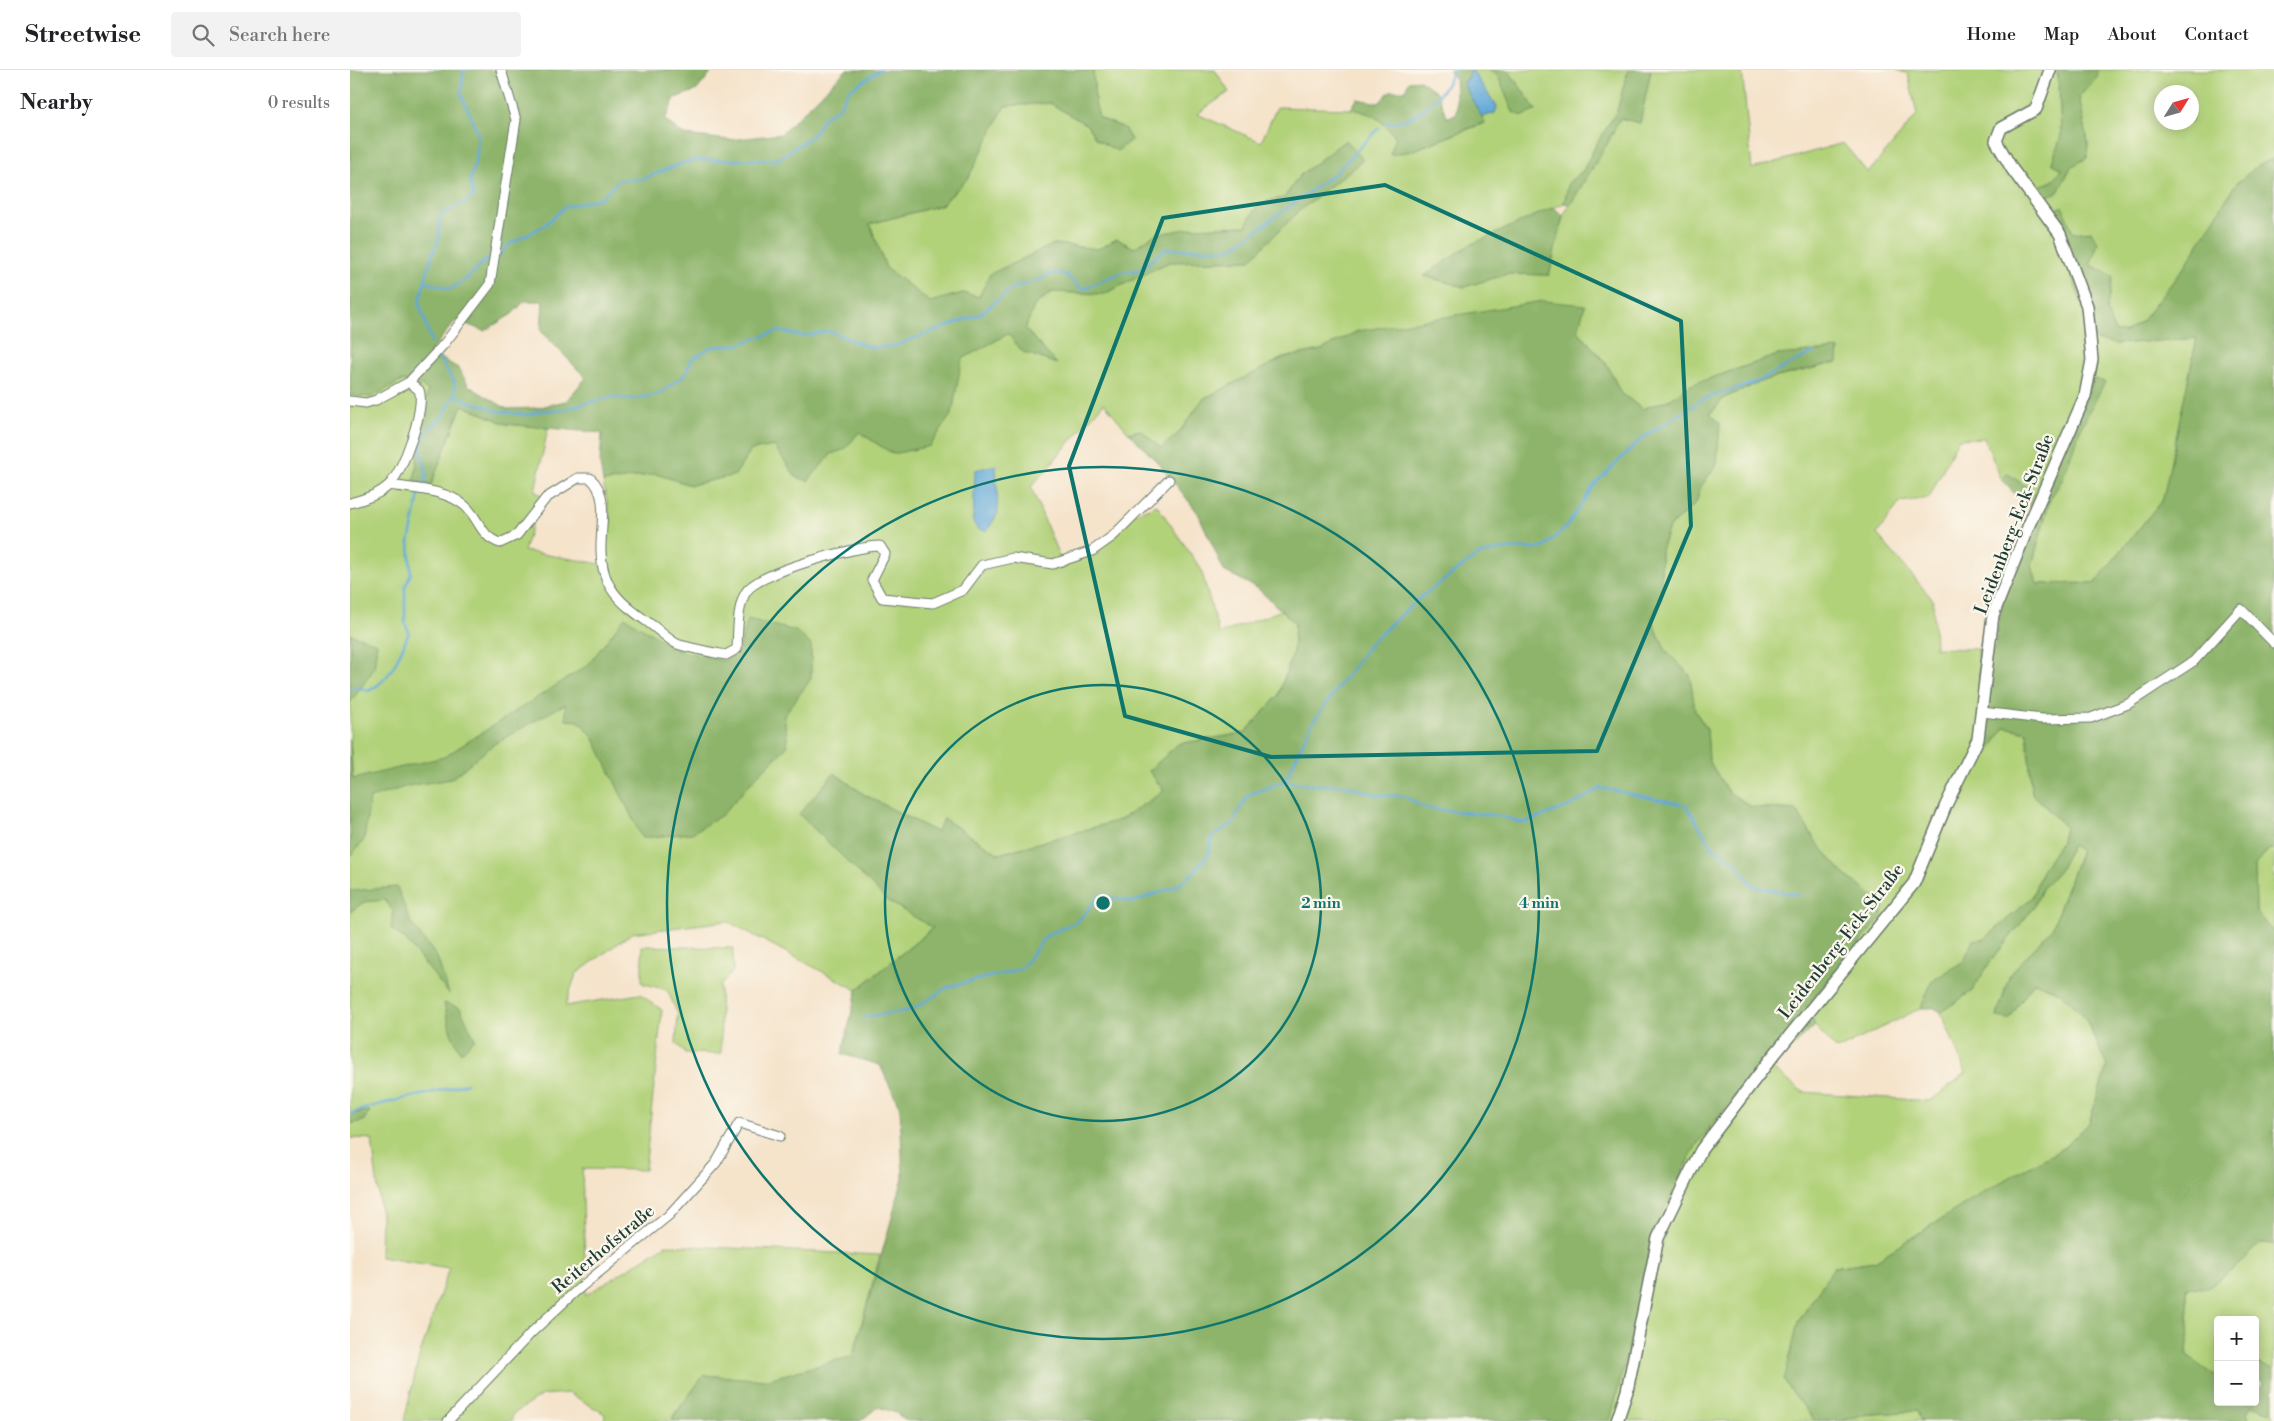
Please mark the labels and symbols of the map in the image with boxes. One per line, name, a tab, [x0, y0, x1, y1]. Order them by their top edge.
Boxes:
north arrow	[2154, 85, 2199, 130]
street label: Leidenberg-Eck-Straße	[1969, 431, 2059, 618]
street label: Leidenberg-Eck-Straße	[1773, 859, 1909, 1024]
centre of rings	[1094, 894, 1112, 912]
text: 2 min	[1301, 894, 1341, 913]
text: 4 min	[1519, 894, 1560, 913]
street label: Reiterhofstraße	[547, 1200, 660, 1299]

